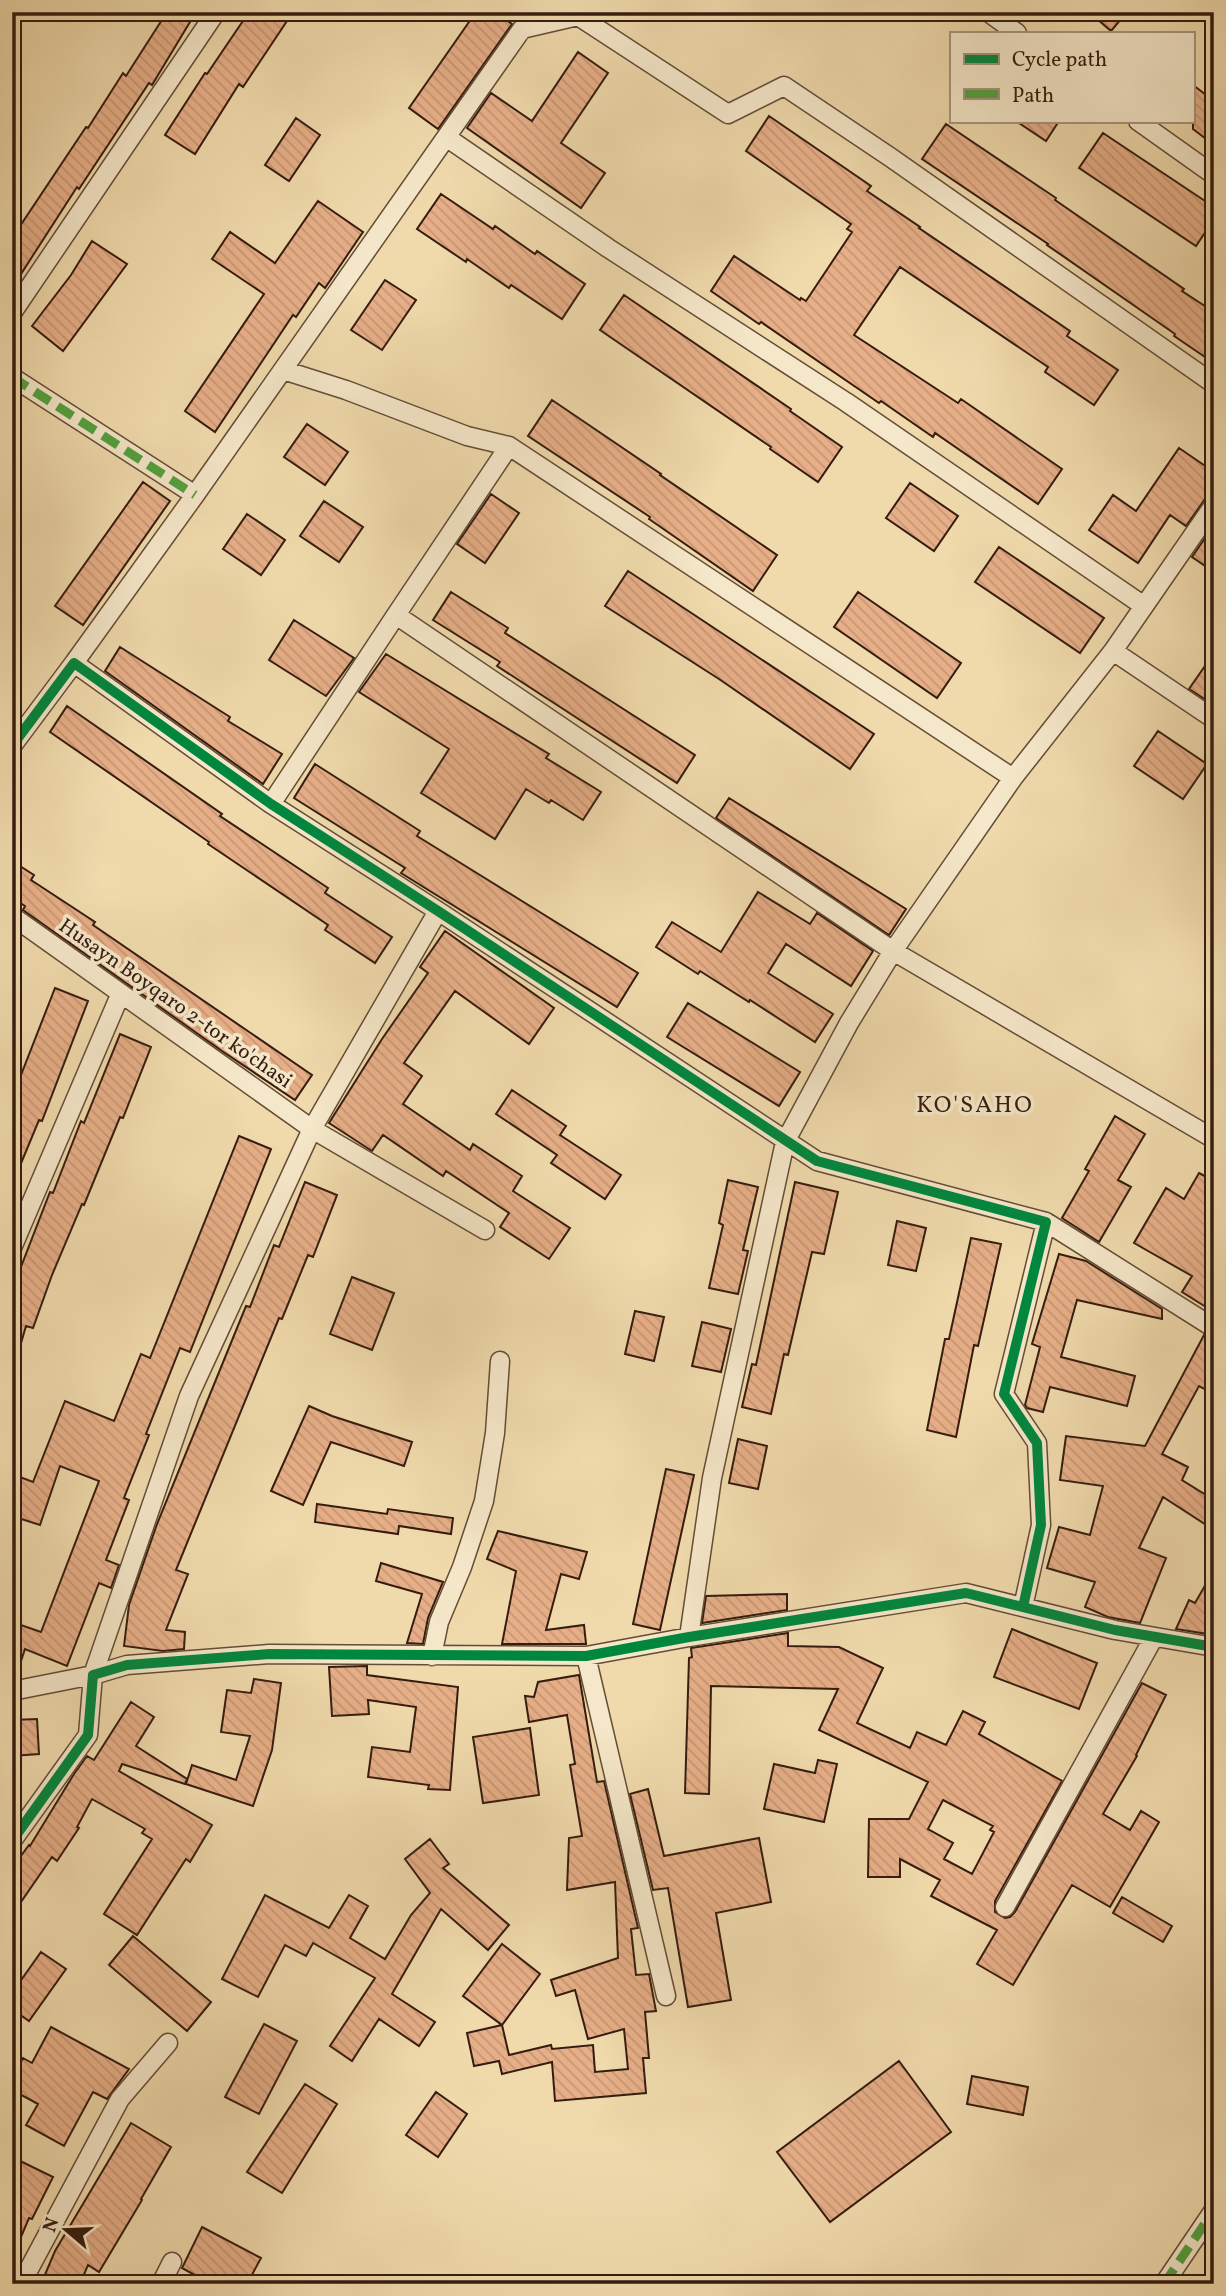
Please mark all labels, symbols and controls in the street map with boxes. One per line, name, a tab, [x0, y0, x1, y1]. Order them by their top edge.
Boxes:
legend	[950, 32, 1194, 122]
text: Cycle path	[1012, 46, 1107, 75]
text: Path	[1012, 82, 1054, 111]
street label: Husayn Boyqaro 2-tor ko'chasi	[52, 912, 298, 1096]
district label: KO'SAHO	[916, 1089, 1034, 1123]
north arrow	[32, 2194, 102, 2264]
text: N	[37, 2214, 66, 2236]

